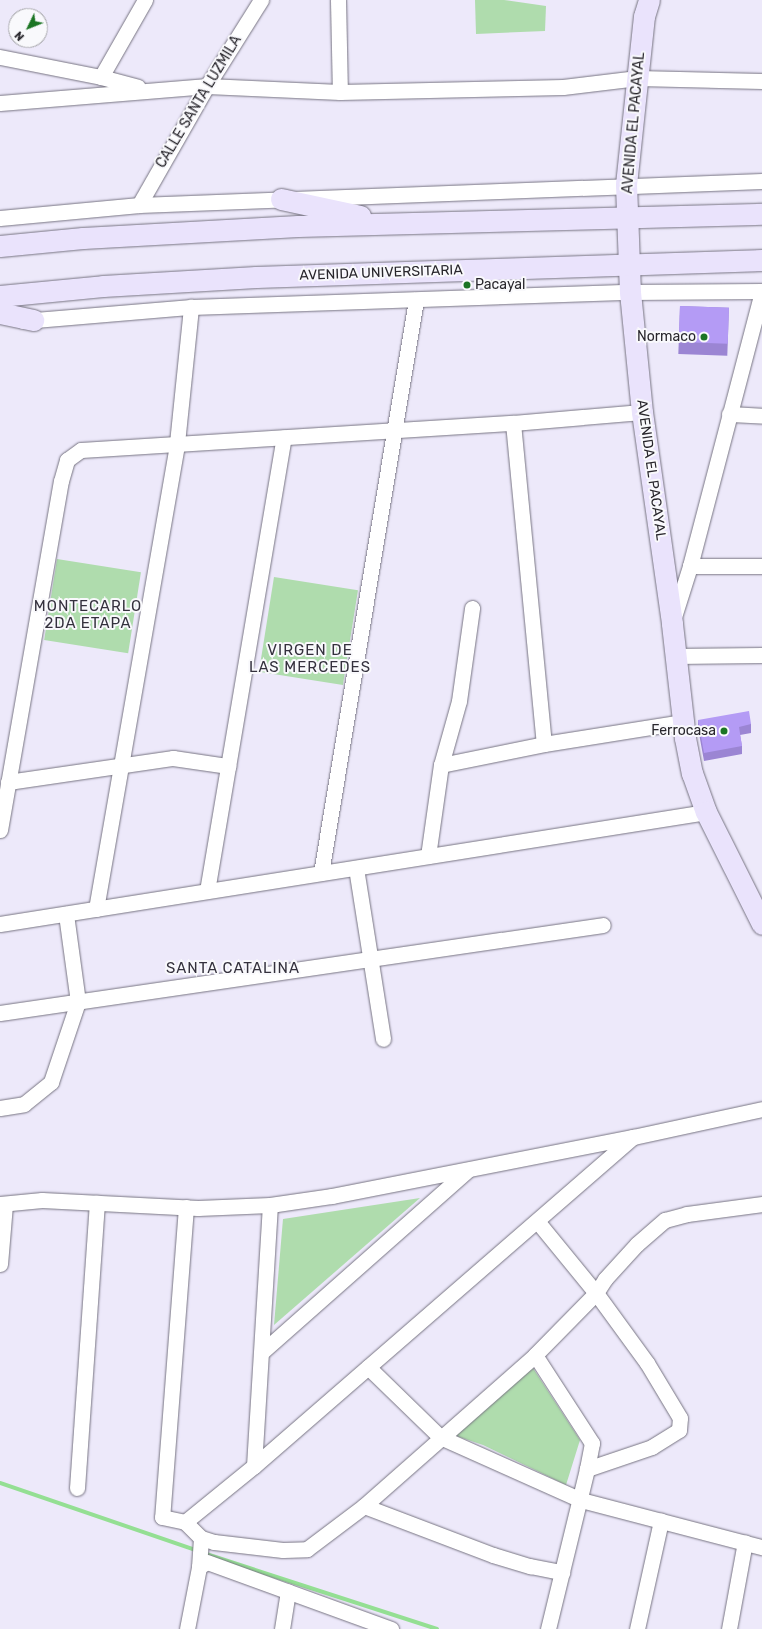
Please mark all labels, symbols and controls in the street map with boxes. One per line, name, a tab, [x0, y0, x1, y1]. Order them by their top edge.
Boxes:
north arrow	[8, 8, 48, 48]
text: N	[12, 29, 27, 43]
street label: CALLE SANTA LUZMILA	[153, 33, 245, 171]
street label: AVENIDA EL PACAYAL	[619, 51, 649, 195]
street label: AVENIDA UNIVERSITARIA	[299, 262, 463, 284]
place label: Pacayal	[475, 277, 525, 293]
marker: Pacayal	[462, 280, 472, 290]
place label: Normaco	[637, 329, 696, 345]
marker: Normaco	[699, 332, 709, 342]
street label: AVENIDA EL PACAYAL	[633, 398, 669, 542]
district label: MONTECARLO 2DA ETAPA	[34, 597, 142, 632]
district label: VIRGEN DE LAS MERCEDES	[249, 641, 371, 676]
place label: Ferrocasa	[651, 723, 716, 739]
marker: Ferrocasa	[719, 726, 729, 736]
district label: SANTA CATALINA	[166, 960, 300, 978]

